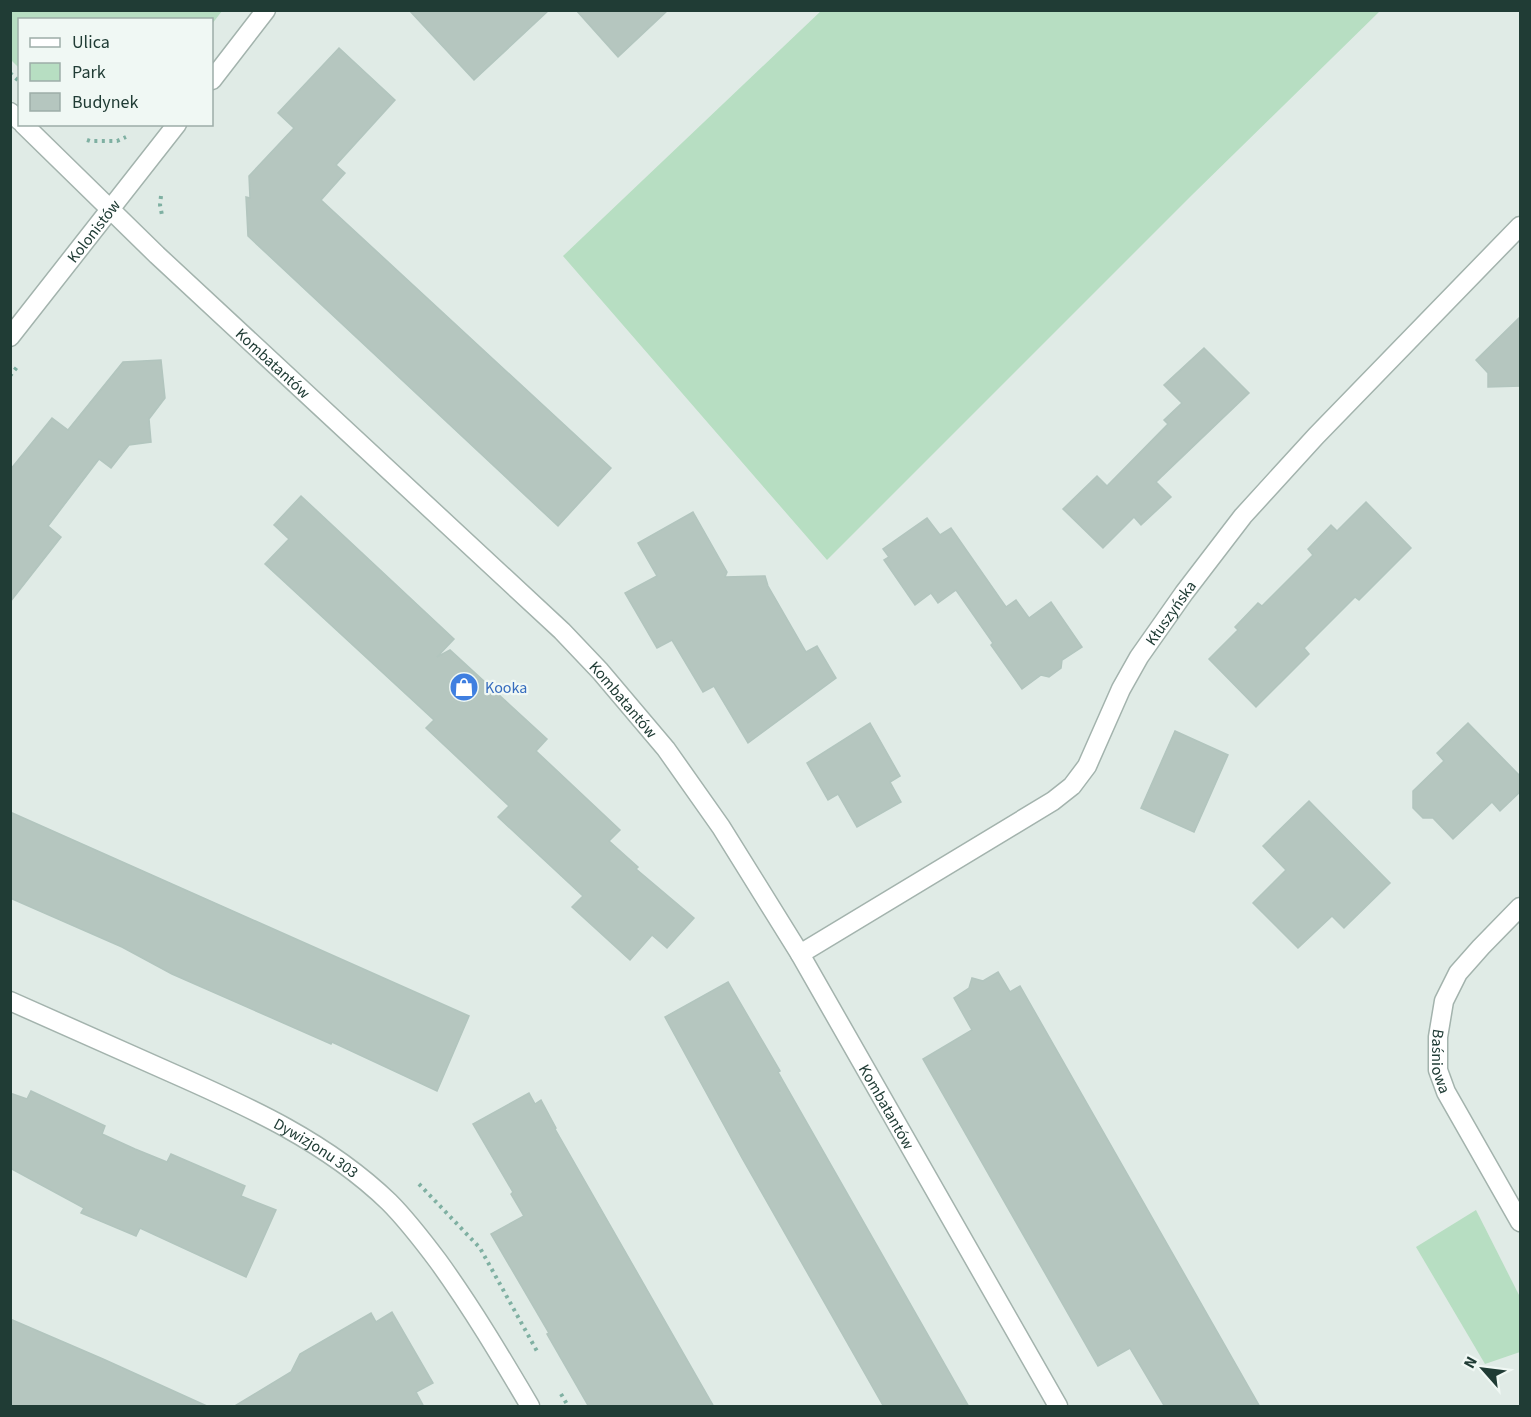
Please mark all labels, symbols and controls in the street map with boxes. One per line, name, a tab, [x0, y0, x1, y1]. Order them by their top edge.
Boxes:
legend	[18, 18, 213, 126]
text: Ulica	[72, 30, 110, 55]
text: Park	[72, 60, 106, 85]
text: Budynek	[72, 90, 139, 115]
street label: Kolonistów	[62, 195, 126, 268]
street label: Kombatantów	[230, 323, 315, 404]
street label: Kłuszyńska	[1140, 576, 1202, 650]
street label: Kombatantów	[584, 656, 662, 743]
shop icon: Kooka	[448, 671, 480, 703]
place label: Kooka	[485, 677, 527, 699]
street label: Baśniowa	[1425, 1027, 1456, 1097]
street label: Kombatantów	[853, 1060, 919, 1154]
street label: Dywizjonu 303	[270, 1113, 363, 1183]
north arrow	[1453, 1339, 1513, 1399]
text: N	[1458, 1353, 1483, 1372]

